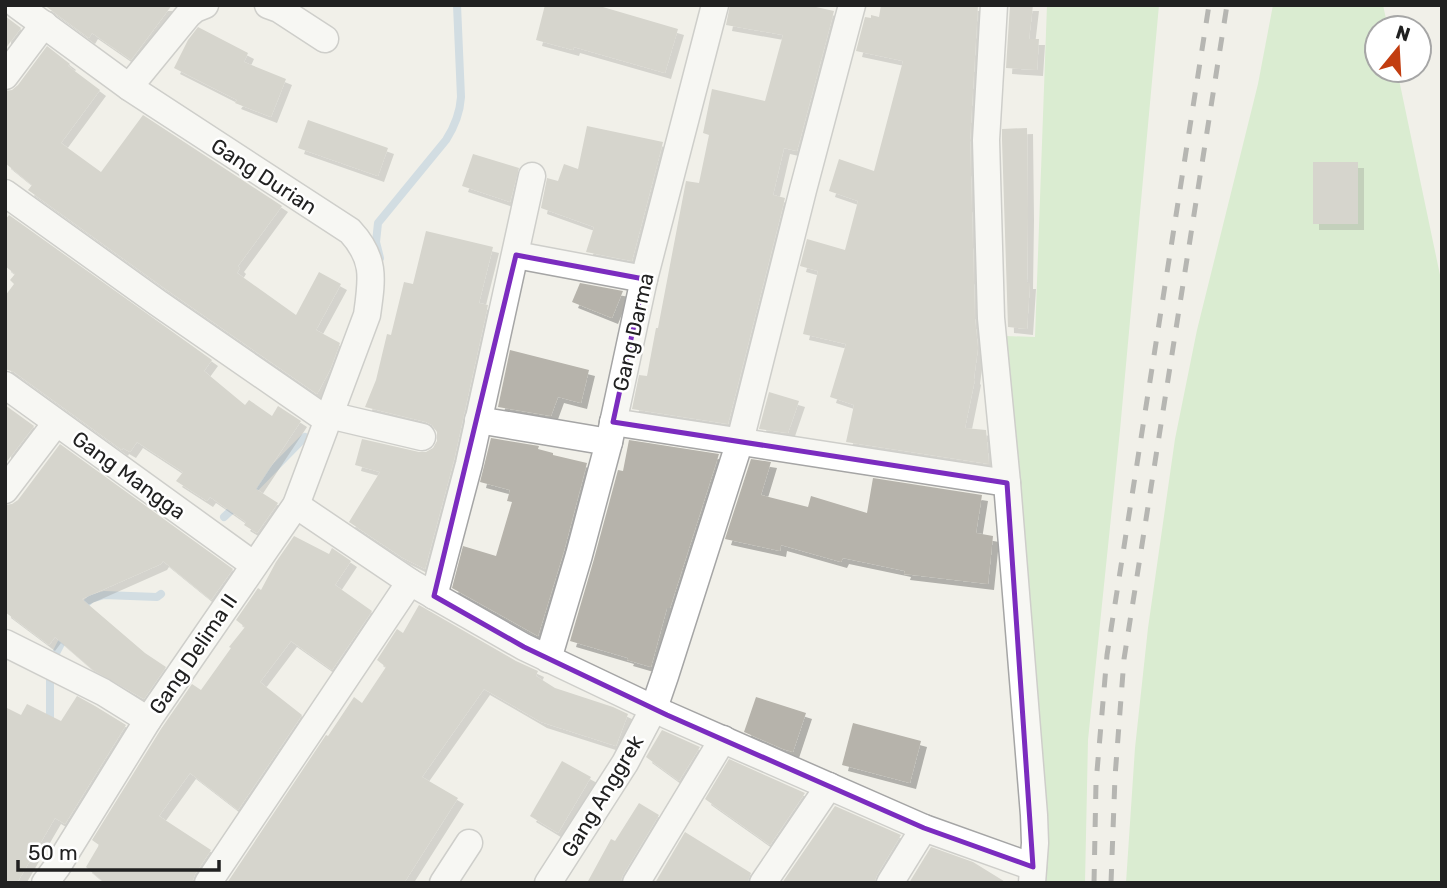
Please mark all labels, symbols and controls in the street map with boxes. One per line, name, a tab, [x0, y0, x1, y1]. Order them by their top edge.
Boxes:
north arrow	[1363, 14, 1433, 84]
text: N	[1393, 20, 1413, 46]
street label: Gang Durian	[207, 133, 321, 219]
street label: Gang Darma	[607, 270, 659, 394]
street label: Gang Mangga	[67, 426, 191, 524]
street label: Gang Delima II	[144, 589, 242, 719]
street label: Gang Anggrek	[556, 730, 648, 862]
scale bar	[18, 828, 219, 872]
text: 50 m	[28, 840, 78, 865]

